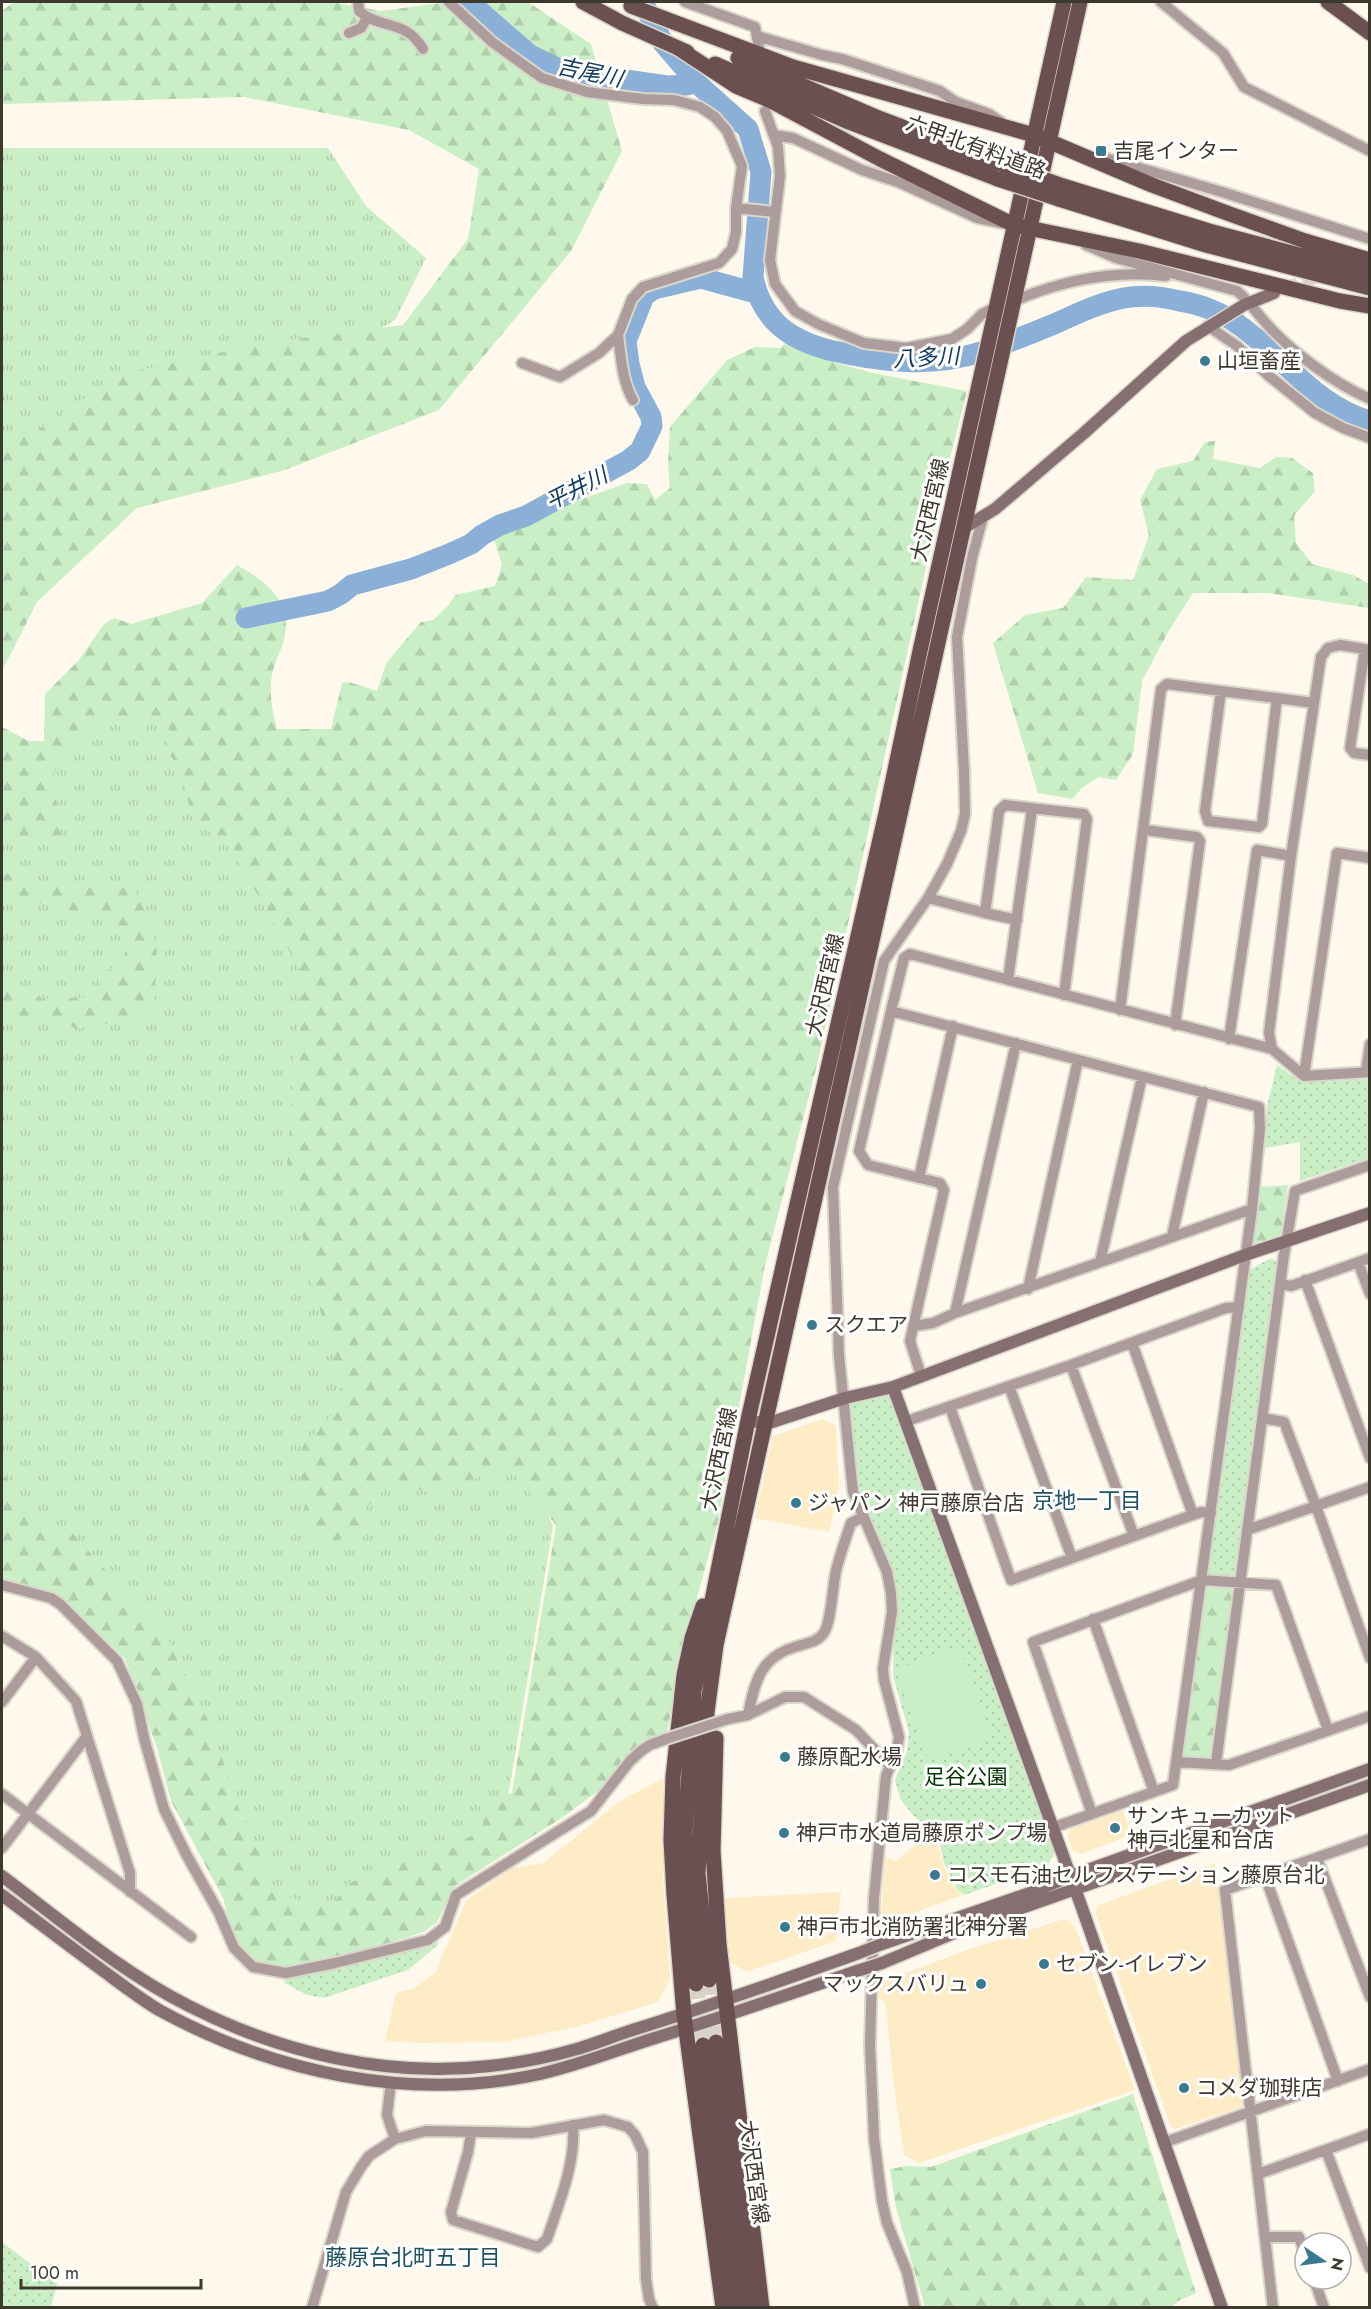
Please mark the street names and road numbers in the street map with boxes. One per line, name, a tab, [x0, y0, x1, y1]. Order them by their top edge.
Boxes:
street label: 六甲北有料道路	[902, 108, 1050, 186]
street label: 大沢西宮線	[904, 455, 956, 565]
street label: 大沢西宮線	[799, 930, 851, 1040]
street label: 大沢西宮線	[693, 1405, 745, 1513]
street label: 大沢西宮線	[732, 2118, 776, 2226]

